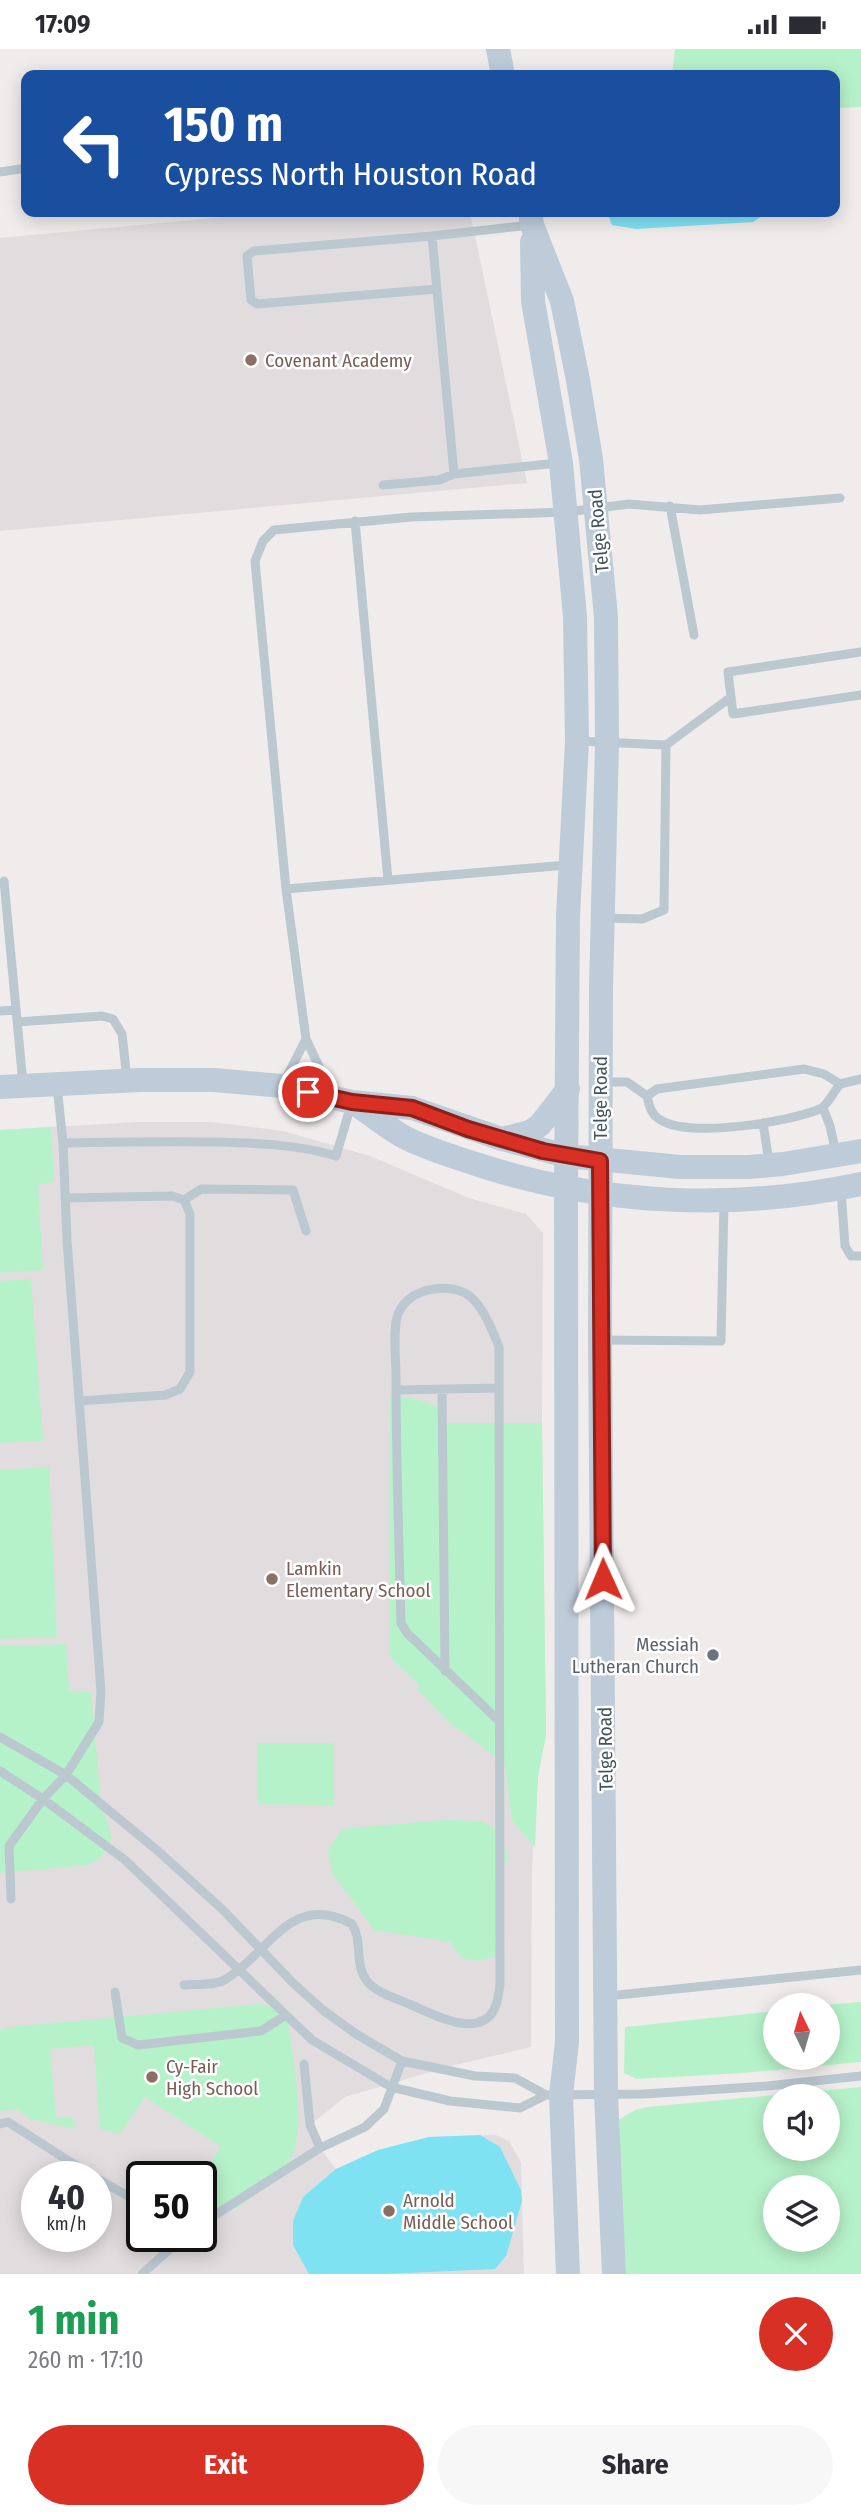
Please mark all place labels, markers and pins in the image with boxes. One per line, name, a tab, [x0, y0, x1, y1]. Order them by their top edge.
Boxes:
place label: Covenant Academy	[265, 349, 412, 372]
marker: Covenant Academy	[243, 352, 259, 368]
pin	[278, 1062, 338, 1122]
place label: Lamkin Elementary School	[286, 1557, 431, 1602]
marker: Lamkin Elementary School	[264, 1571, 280, 1587]
place label: Messiah Lutheran Church	[572, 1633, 699, 1678]
marker: Messiah Lutheran Church	[705, 1647, 721, 1663]
place label: Cy-Fair High School	[166, 2055, 258, 2100]
marker: Cy-Fair High School	[144, 2069, 160, 2085]
place label: Arnold Middle School	[403, 2189, 513, 2234]
marker: Arnold Middle School	[381, 2203, 397, 2219]

